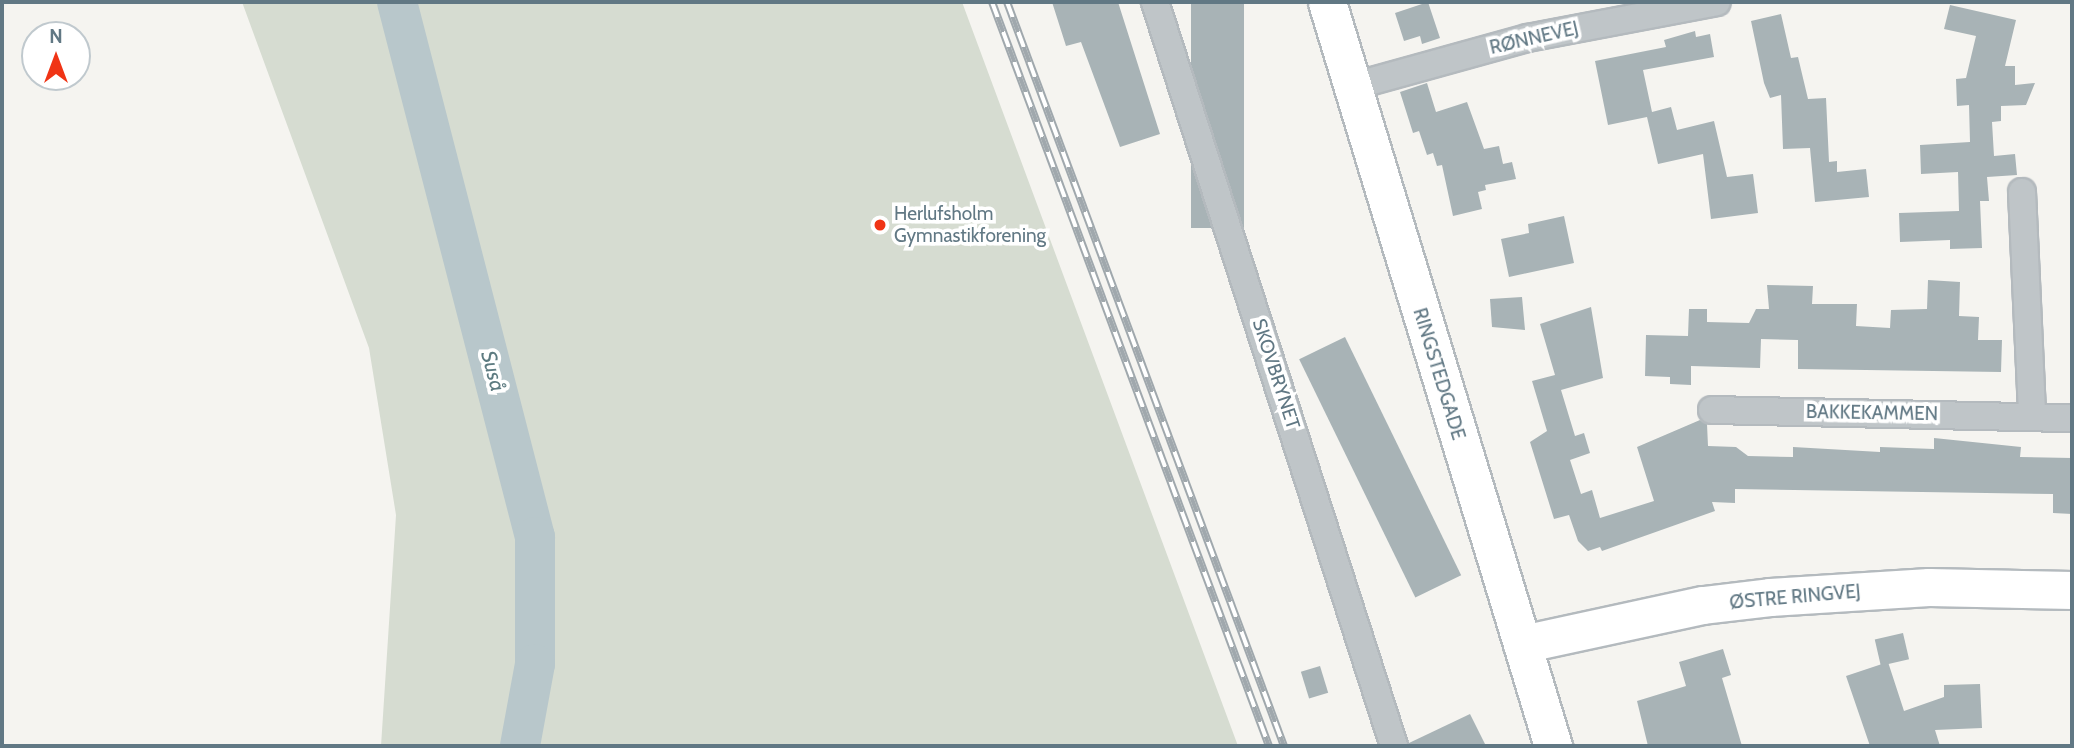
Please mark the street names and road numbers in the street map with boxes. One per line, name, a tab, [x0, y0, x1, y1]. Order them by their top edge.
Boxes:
street label: RØNNEVEJ	[1487, 17, 1581, 59]
street label: RINGSTEDGADE	[1408, 305, 1470, 443]
street label: SKOVBRYNET	[1247, 316, 1305, 432]
street label: BAKKEKAMMEN	[1806, 400, 1938, 426]
street label: ØSTRE RINGVEJ	[1728, 580, 1862, 614]

